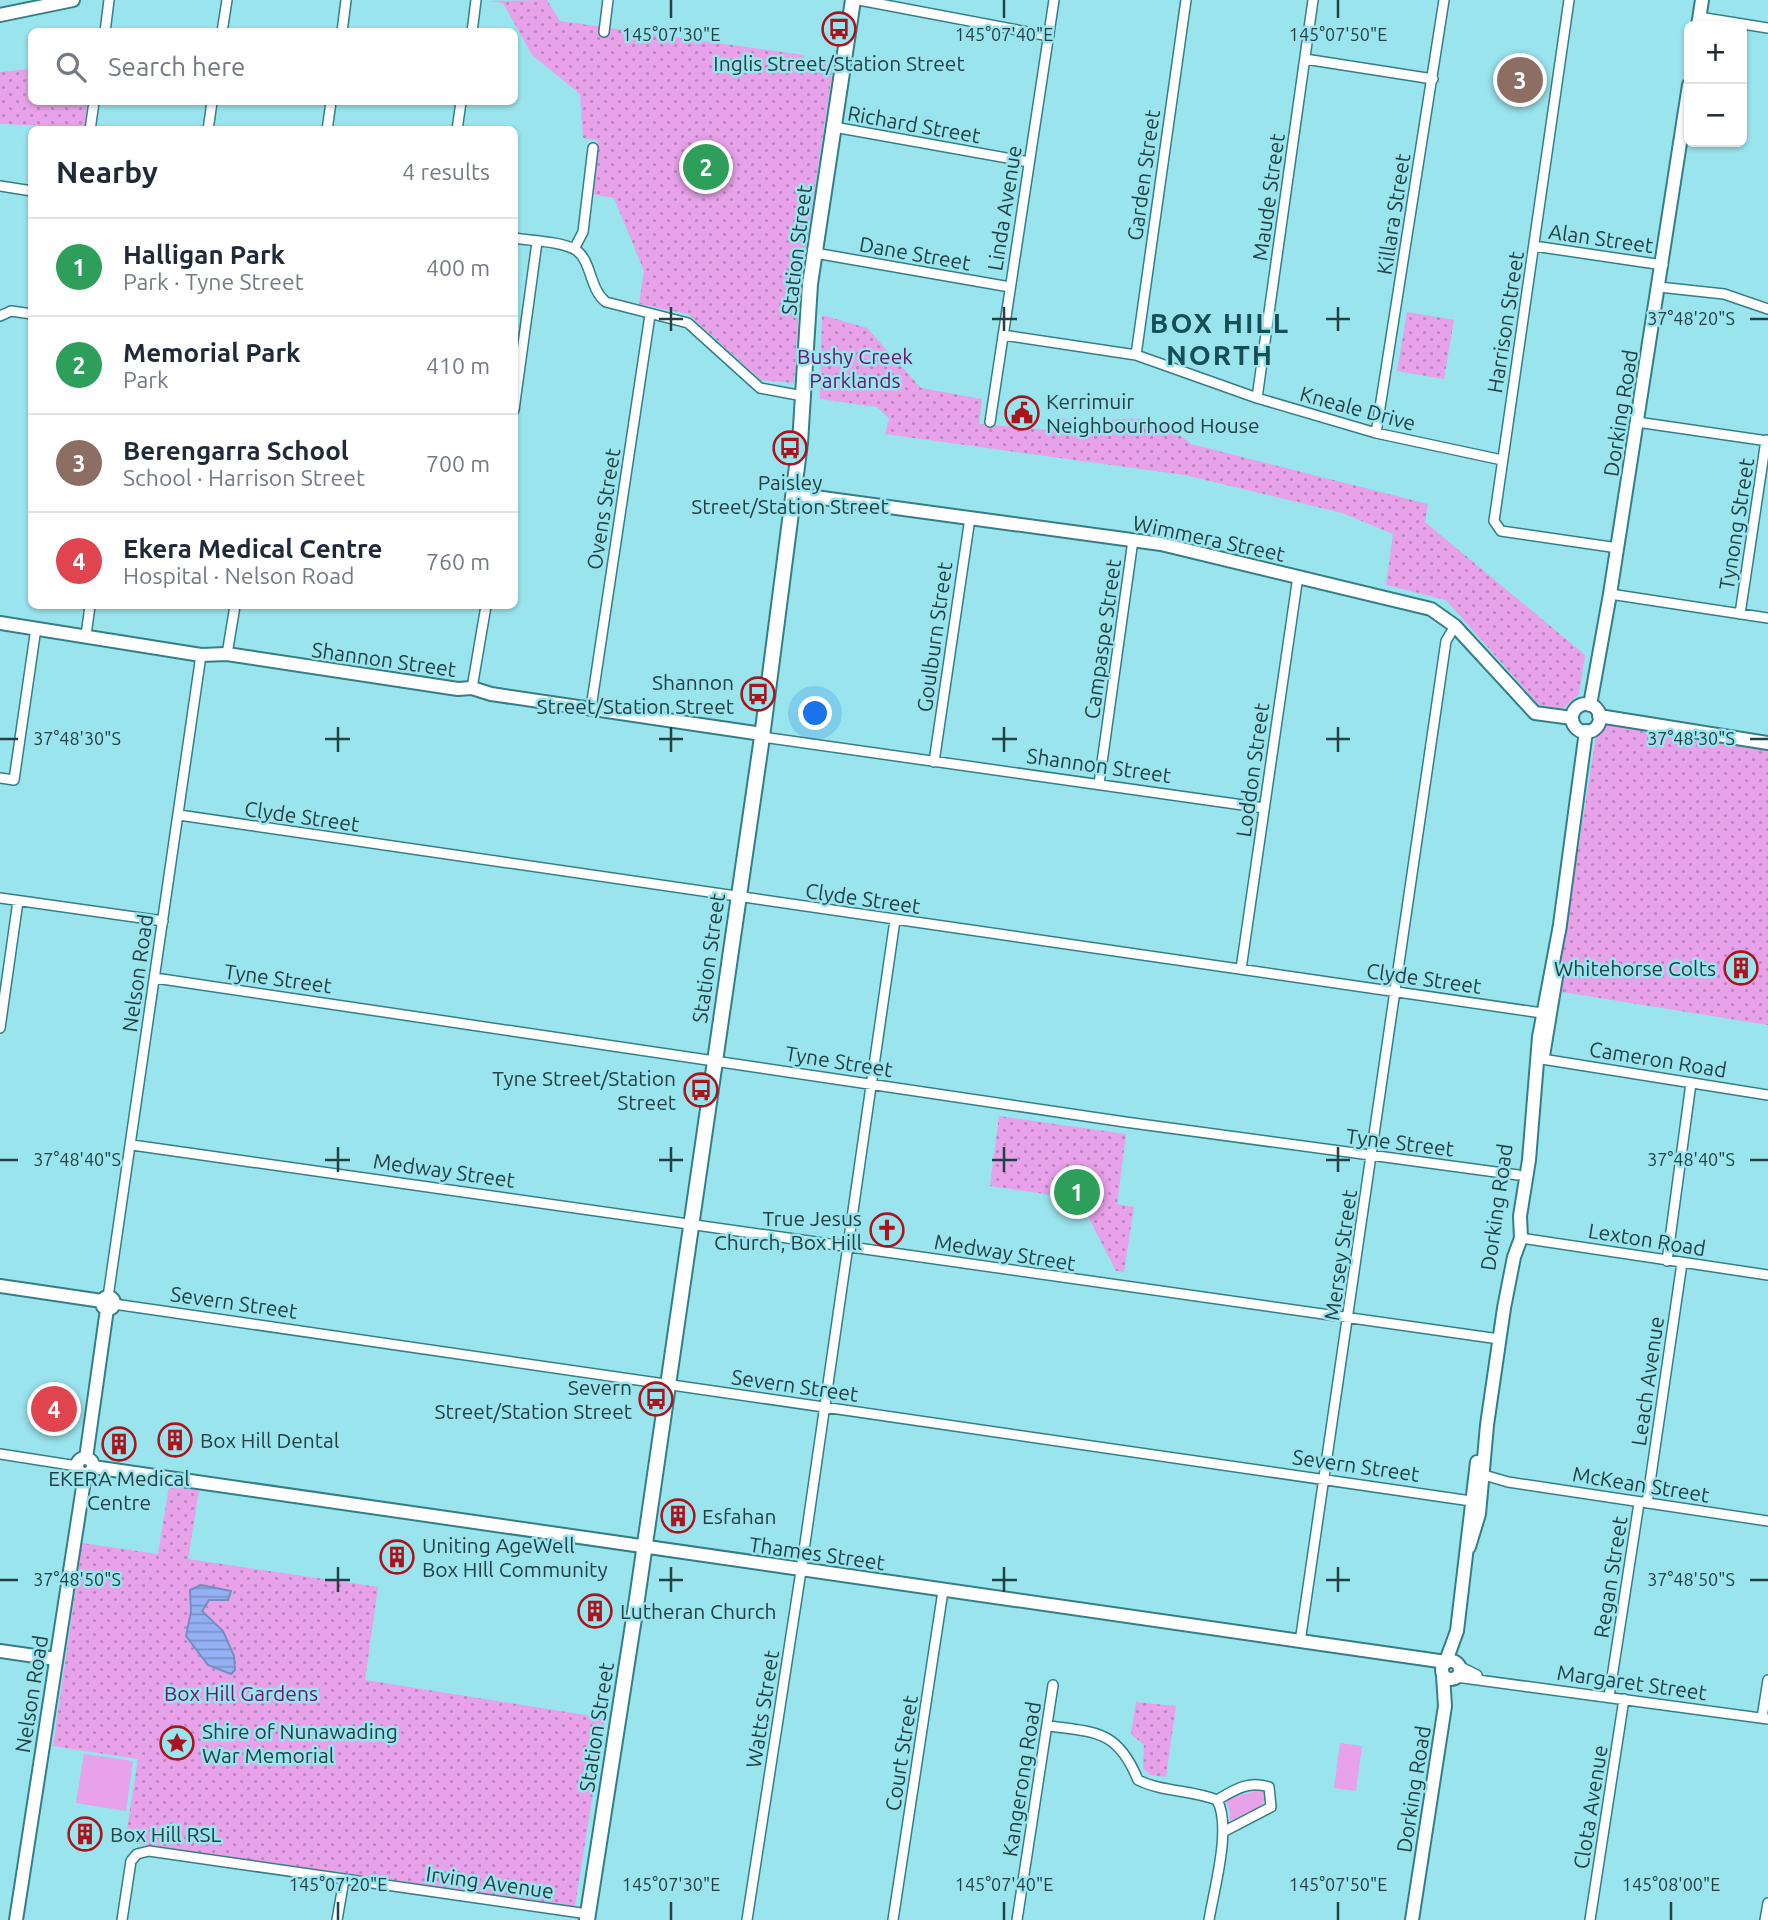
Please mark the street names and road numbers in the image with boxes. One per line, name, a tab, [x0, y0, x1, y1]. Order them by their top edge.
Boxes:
street label: Richard Street	[846, 101, 982, 147]
street label: Garden Street	[1122, 108, 1164, 242]
street label: Maude Street	[1247, 132, 1289, 262]
street label: Linda Avenue	[982, 144, 1026, 272]
street label: Killara Street	[1372, 152, 1414, 276]
street label: Station Street	[776, 183, 816, 317]
street label: Alan Street	[1547, 219, 1655, 257]
street label: Dane Street	[857, 231, 973, 275]
street label: Harrison Street	[1482, 249, 1528, 395]
street label: Dorking Road	[1598, 348, 1642, 478]
street label: Kneale Drive	[1298, 381, 1418, 435]
street label: Ovens Street	[582, 447, 624, 571]
street label: Tynong Street	[1714, 456, 1758, 592]
street label: Wimmera Street	[1131, 510, 1287, 566]
street label: Campaspe Street	[1079, 557, 1125, 721]
street label: Goulburn Street	[912, 560, 956, 714]
street label: Shannon Street	[310, 637, 458, 681]
street label: Loddon Street	[1231, 701, 1273, 839]
street label: Shannon Street	[1025, 743, 1173, 787]
street label: Clyde Street	[243, 796, 361, 836]
street label: Clyde Street	[804, 878, 922, 918]
street label: Station Street	[687, 891, 729, 1025]
street label: Nelson Road	[117, 913, 157, 1033]
street label: Clyde Street	[1365, 958, 1483, 998]
street label: Tyne Street	[223, 959, 333, 997]
street label: Cameron Road	[1588, 1036, 1728, 1082]
street label: Tyne Street	[784, 1041, 894, 1081]
street label: Tyne Street	[1345, 1123, 1455, 1161]
street label: Dorking Road	[1475, 1142, 1517, 1272]
street label: Medway Street	[372, 1148, 516, 1192]
street label: Mersey Street	[1319, 1188, 1361, 1322]
street label: Lexton Road	[1587, 1218, 1707, 1260]
street label: Medway Street	[933, 1229, 1077, 1275]
street label: Severn Street	[169, 1281, 299, 1323]
street label: Leach Avenue	[1626, 1315, 1668, 1447]
street label: Severn Street	[730, 1364, 860, 1406]
street label: Severn Street	[1291, 1444, 1421, 1486]
street label: McKean Street	[1571, 1461, 1711, 1507]
street label: Regan Street	[1589, 1514, 1631, 1640]
street label: Thames Street	[748, 1532, 886, 1574]
street label: Nelson Road	[10, 1634, 52, 1754]
street label: Watts Street	[741, 1648, 783, 1770]
street label: Station Street	[574, 1660, 618, 1794]
street label: Margaret Street	[1556, 1660, 1708, 1704]
street label: Court Street	[880, 1693, 922, 1813]
street label: Kangerong Road	[997, 1700, 1045, 1858]
street label: Dorking Road	[1391, 1724, 1435, 1854]
street label: Clota Avenue	[1568, 1743, 1612, 1871]
street label: Irving Avenue	[425, 1861, 555, 1903]

